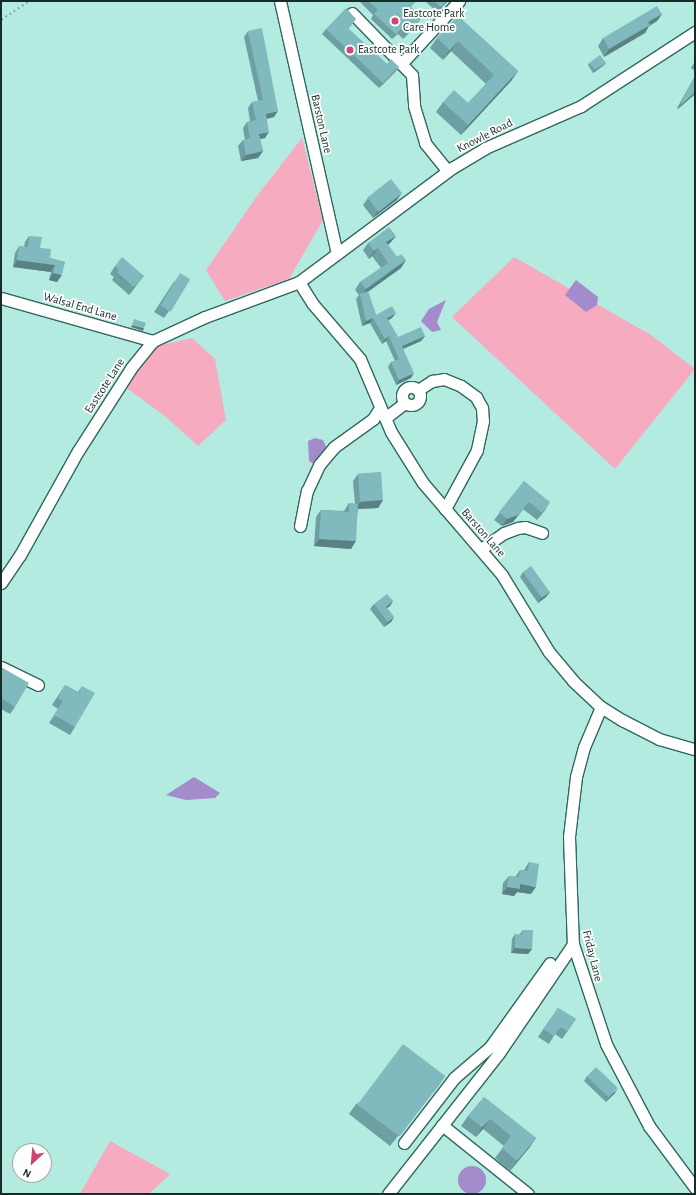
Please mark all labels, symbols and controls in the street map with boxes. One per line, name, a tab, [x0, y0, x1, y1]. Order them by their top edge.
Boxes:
place label: Eastcote Park Care Home	[403, 7, 465, 35]
marker: Eastcote Park Care Home	[390, 16, 400, 26]
place label: Eastcote Park	[358, 43, 420, 57]
marker: Eastcote Park	[345, 45, 355, 55]
street label: Barston Lane	[307, 93, 335, 155]
street label: Knowle Road	[455, 116, 515, 156]
street label: Walsal End Lane	[42, 290, 118, 324]
street label: Eastcote Lane	[82, 356, 128, 416]
street label: Barston Lane	[458, 506, 508, 560]
street label: Friday Lane	[579, 929, 605, 983]
north arrow	[12, 1143, 52, 1183]
text: N	[21, 1167, 33, 1180]

